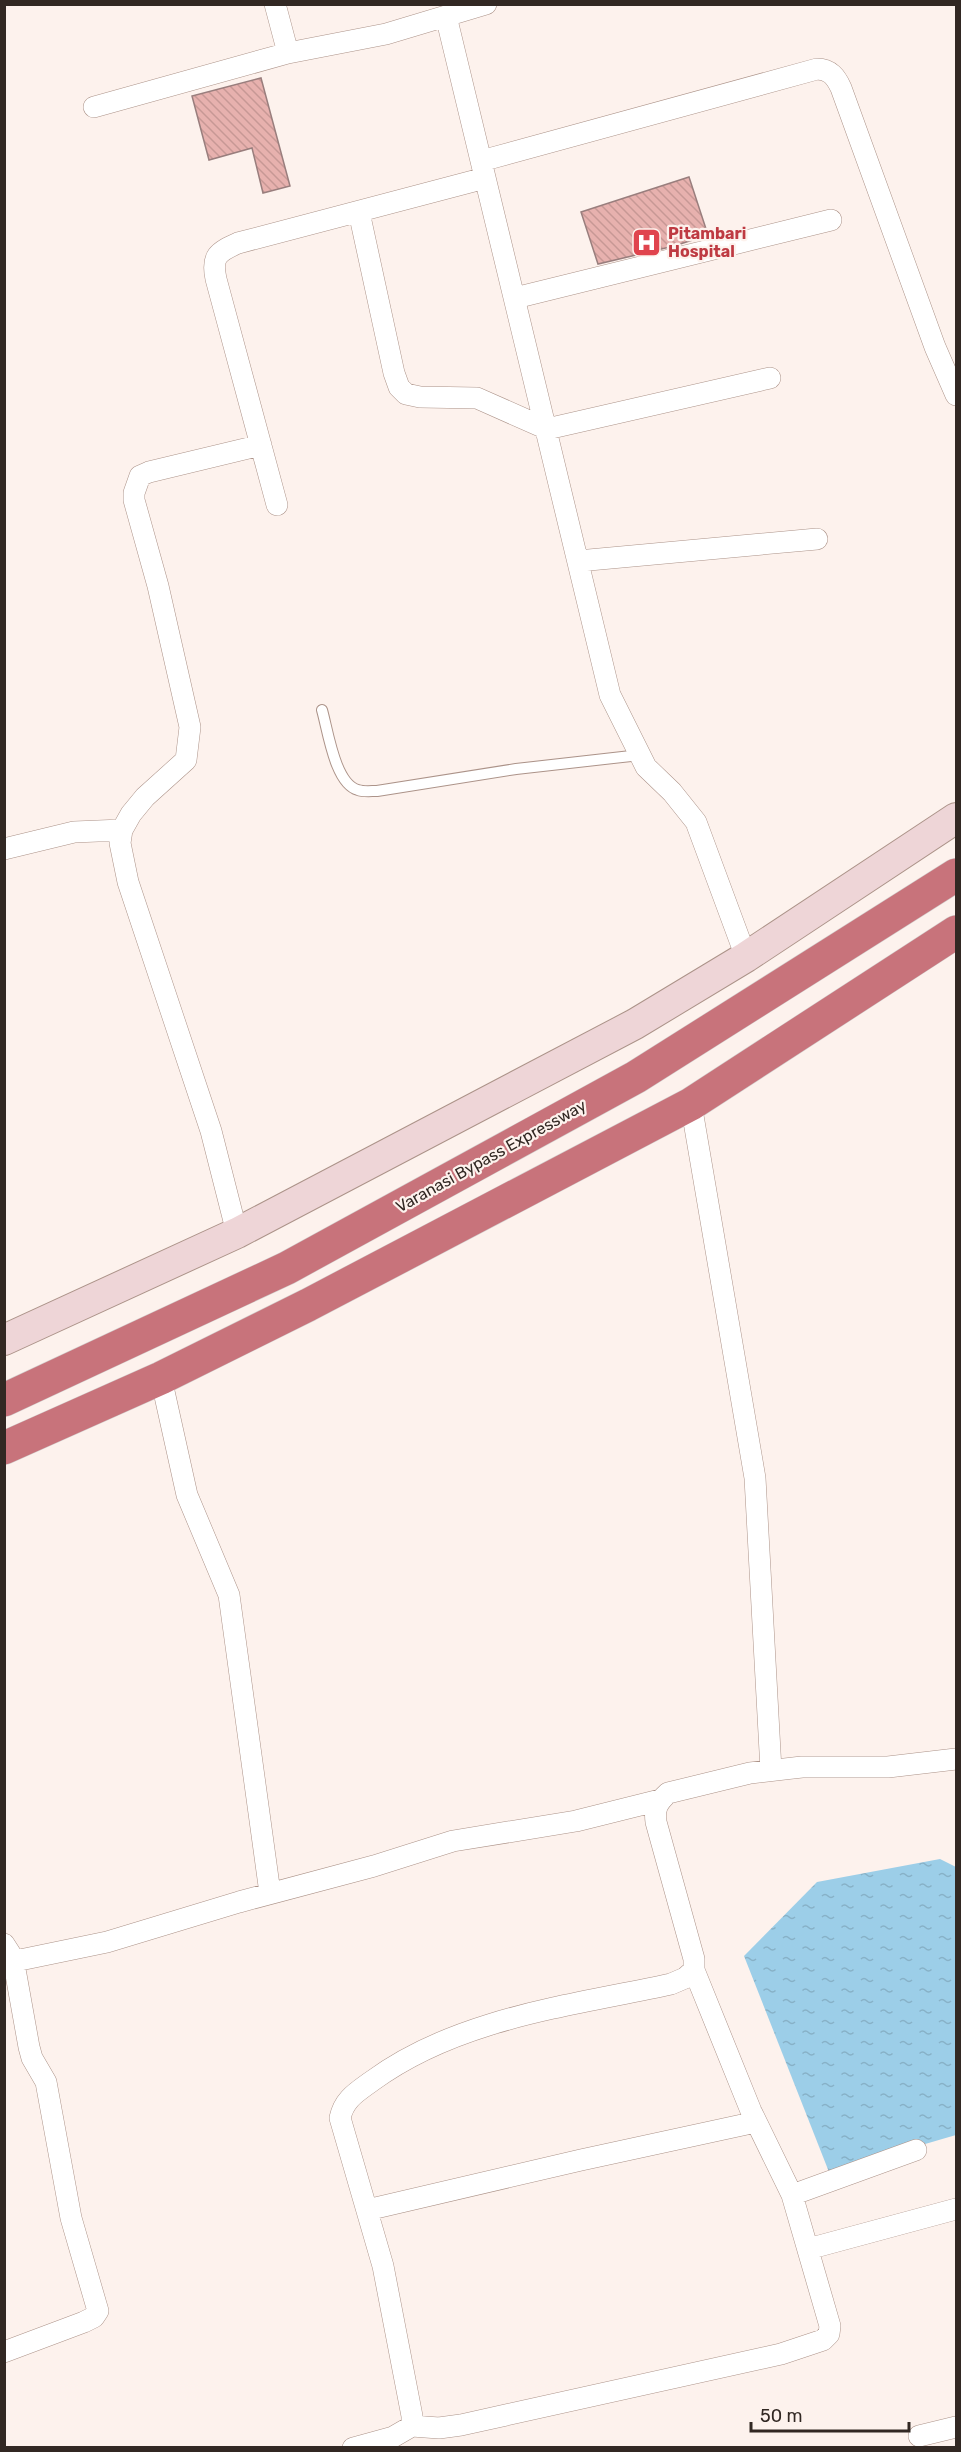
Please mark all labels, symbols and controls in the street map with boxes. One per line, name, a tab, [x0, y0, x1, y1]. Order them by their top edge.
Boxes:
place label: Pitambari Hospital	[668, 224, 746, 261]
hospital icon: Pitambari Hospital	[631, 226, 663, 258]
street label: Varanasi Bypass Expressway	[392, 1096, 590, 1216]
scale bar	[751, 2395, 908, 2433]
text: 50 m	[760, 2405, 803, 2427]

